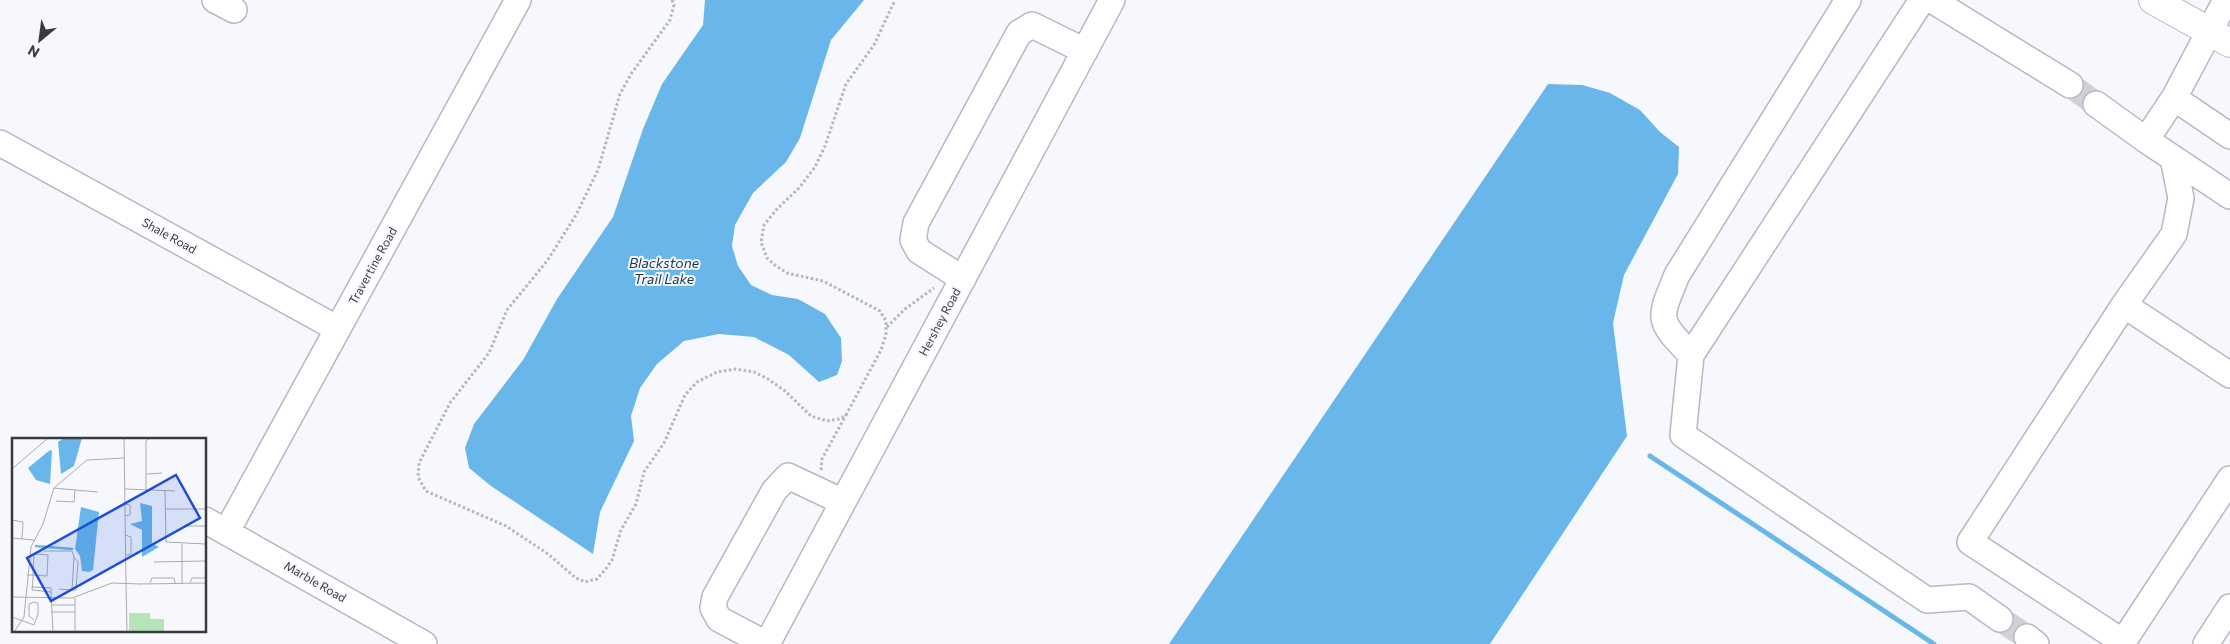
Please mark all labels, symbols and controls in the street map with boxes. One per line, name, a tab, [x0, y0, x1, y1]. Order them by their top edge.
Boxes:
north arrow	[15, 15, 65, 65]
text: N	[25, 42, 42, 62]
street label: Shale Road	[140, 214, 199, 256]
street label: Travertine Road	[345, 224, 399, 307]
water label: Blackstone Trail Lake	[629, 254, 700, 287]
street label: Hershey Road	[915, 285, 963, 358]
inset map	[12, 438, 206, 632]
street label: Marble Road	[282, 558, 349, 605]

